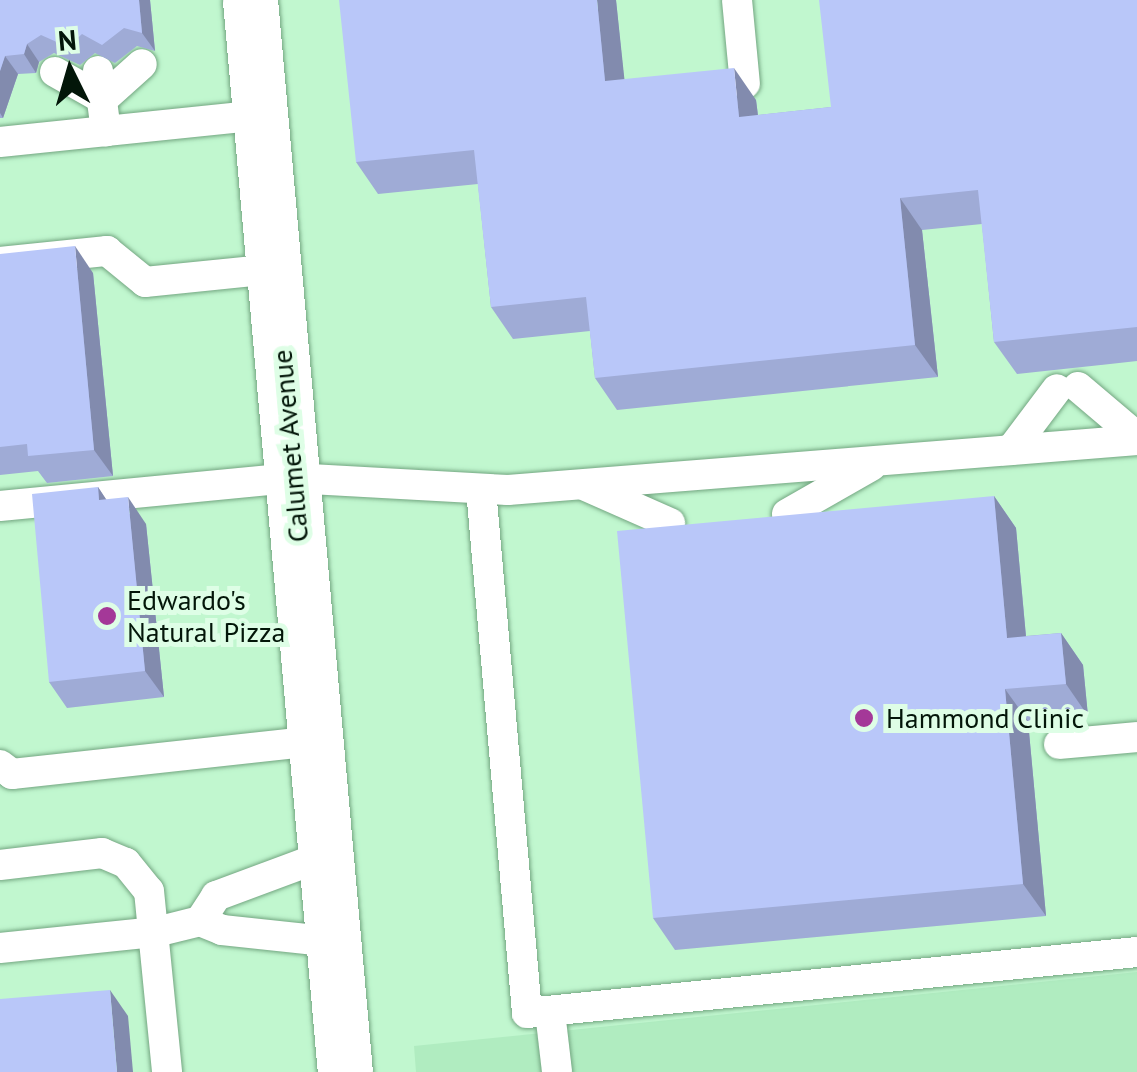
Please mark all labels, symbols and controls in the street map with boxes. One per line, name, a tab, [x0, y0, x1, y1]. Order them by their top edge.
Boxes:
north arrow	[20, 20, 120, 120]
text: N	[57, 20, 78, 59]
street label: Calumet Avenue	[265, 348, 315, 544]
place label: Edwardo's Natural Pizza	[127, 583, 285, 649]
marker: Edwardo's Natural Pizza	[96, 605, 118, 627]
place label: Hammond Clinic	[886, 701, 1084, 735]
marker: Hammond Clinic	[851, 705, 877, 731]

